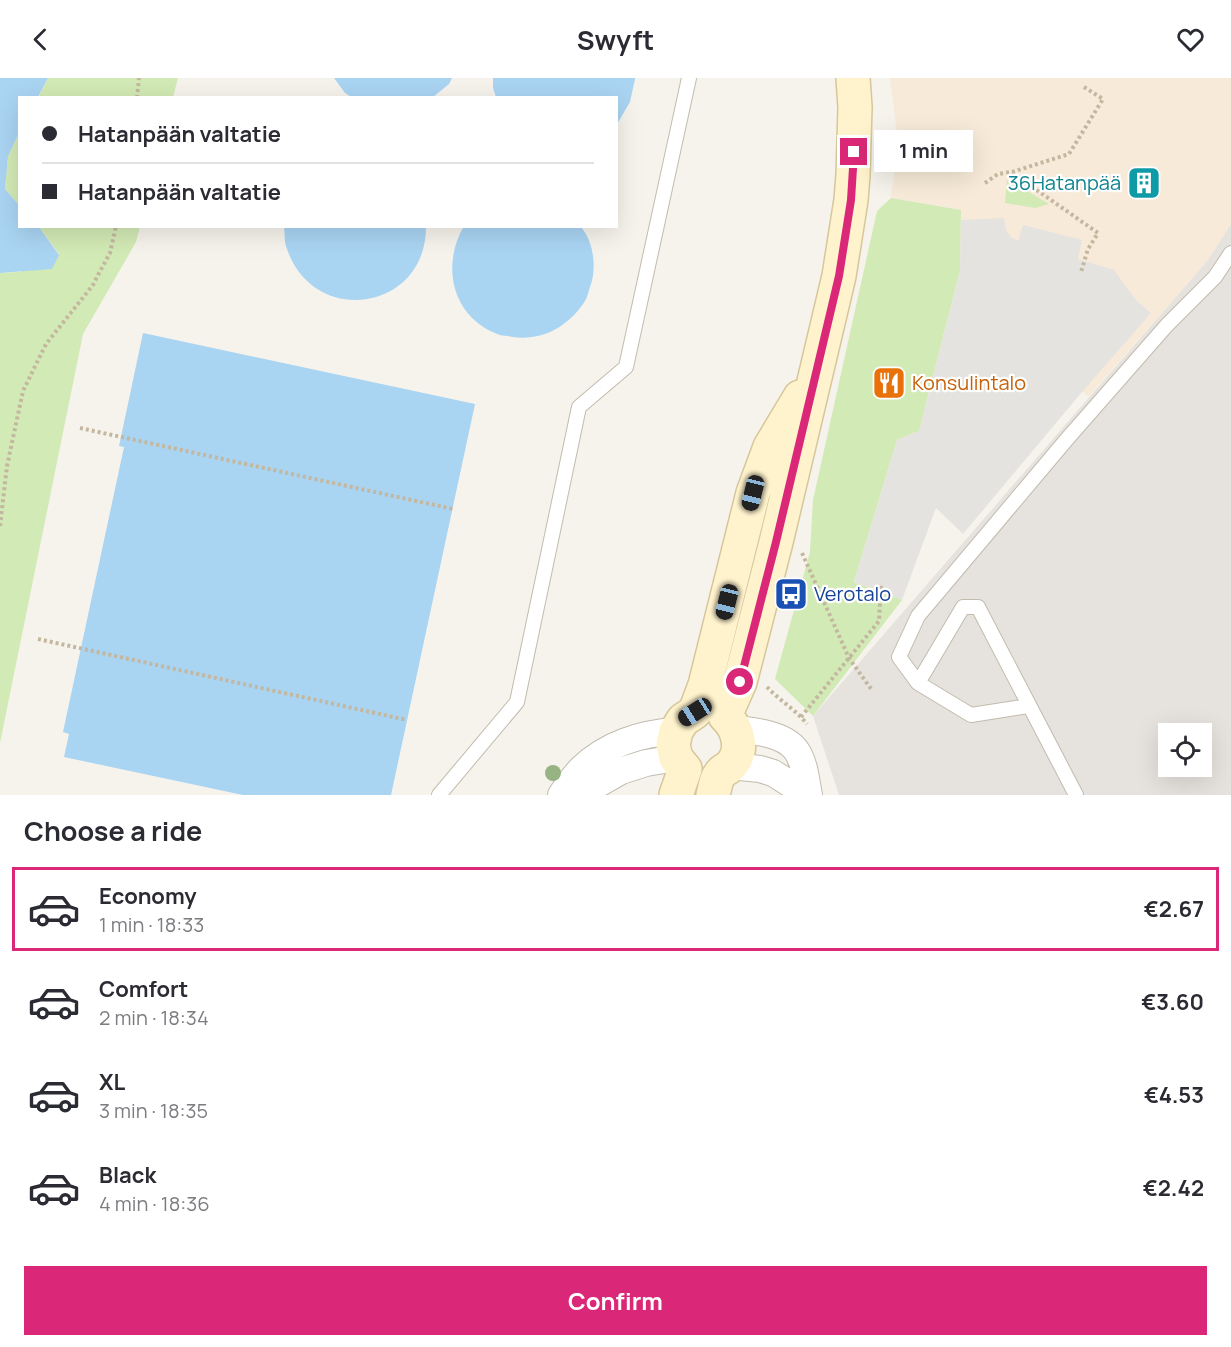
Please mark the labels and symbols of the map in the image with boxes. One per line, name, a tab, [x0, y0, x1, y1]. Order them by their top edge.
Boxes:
callout: 1 min	[875, 131, 974, 173]
route end	[840, 138, 867, 165]
building icon: 36Hatanpää	[1126, 165, 1162, 201]
place label: 36Hatanpää	[1008, 169, 1121, 196]
restaurant icon: Konsulintalo	[871, 365, 907, 401]
place label: Konsulintalo	[912, 369, 1026, 396]
car	[740, 473, 766, 513]
bus stop icon: Verotalo	[773, 576, 809, 612]
place label: Verotalo	[814, 580, 891, 607]
car	[714, 582, 740, 622]
route start	[726, 668, 753, 695]
car	[675, 695, 715, 729]

